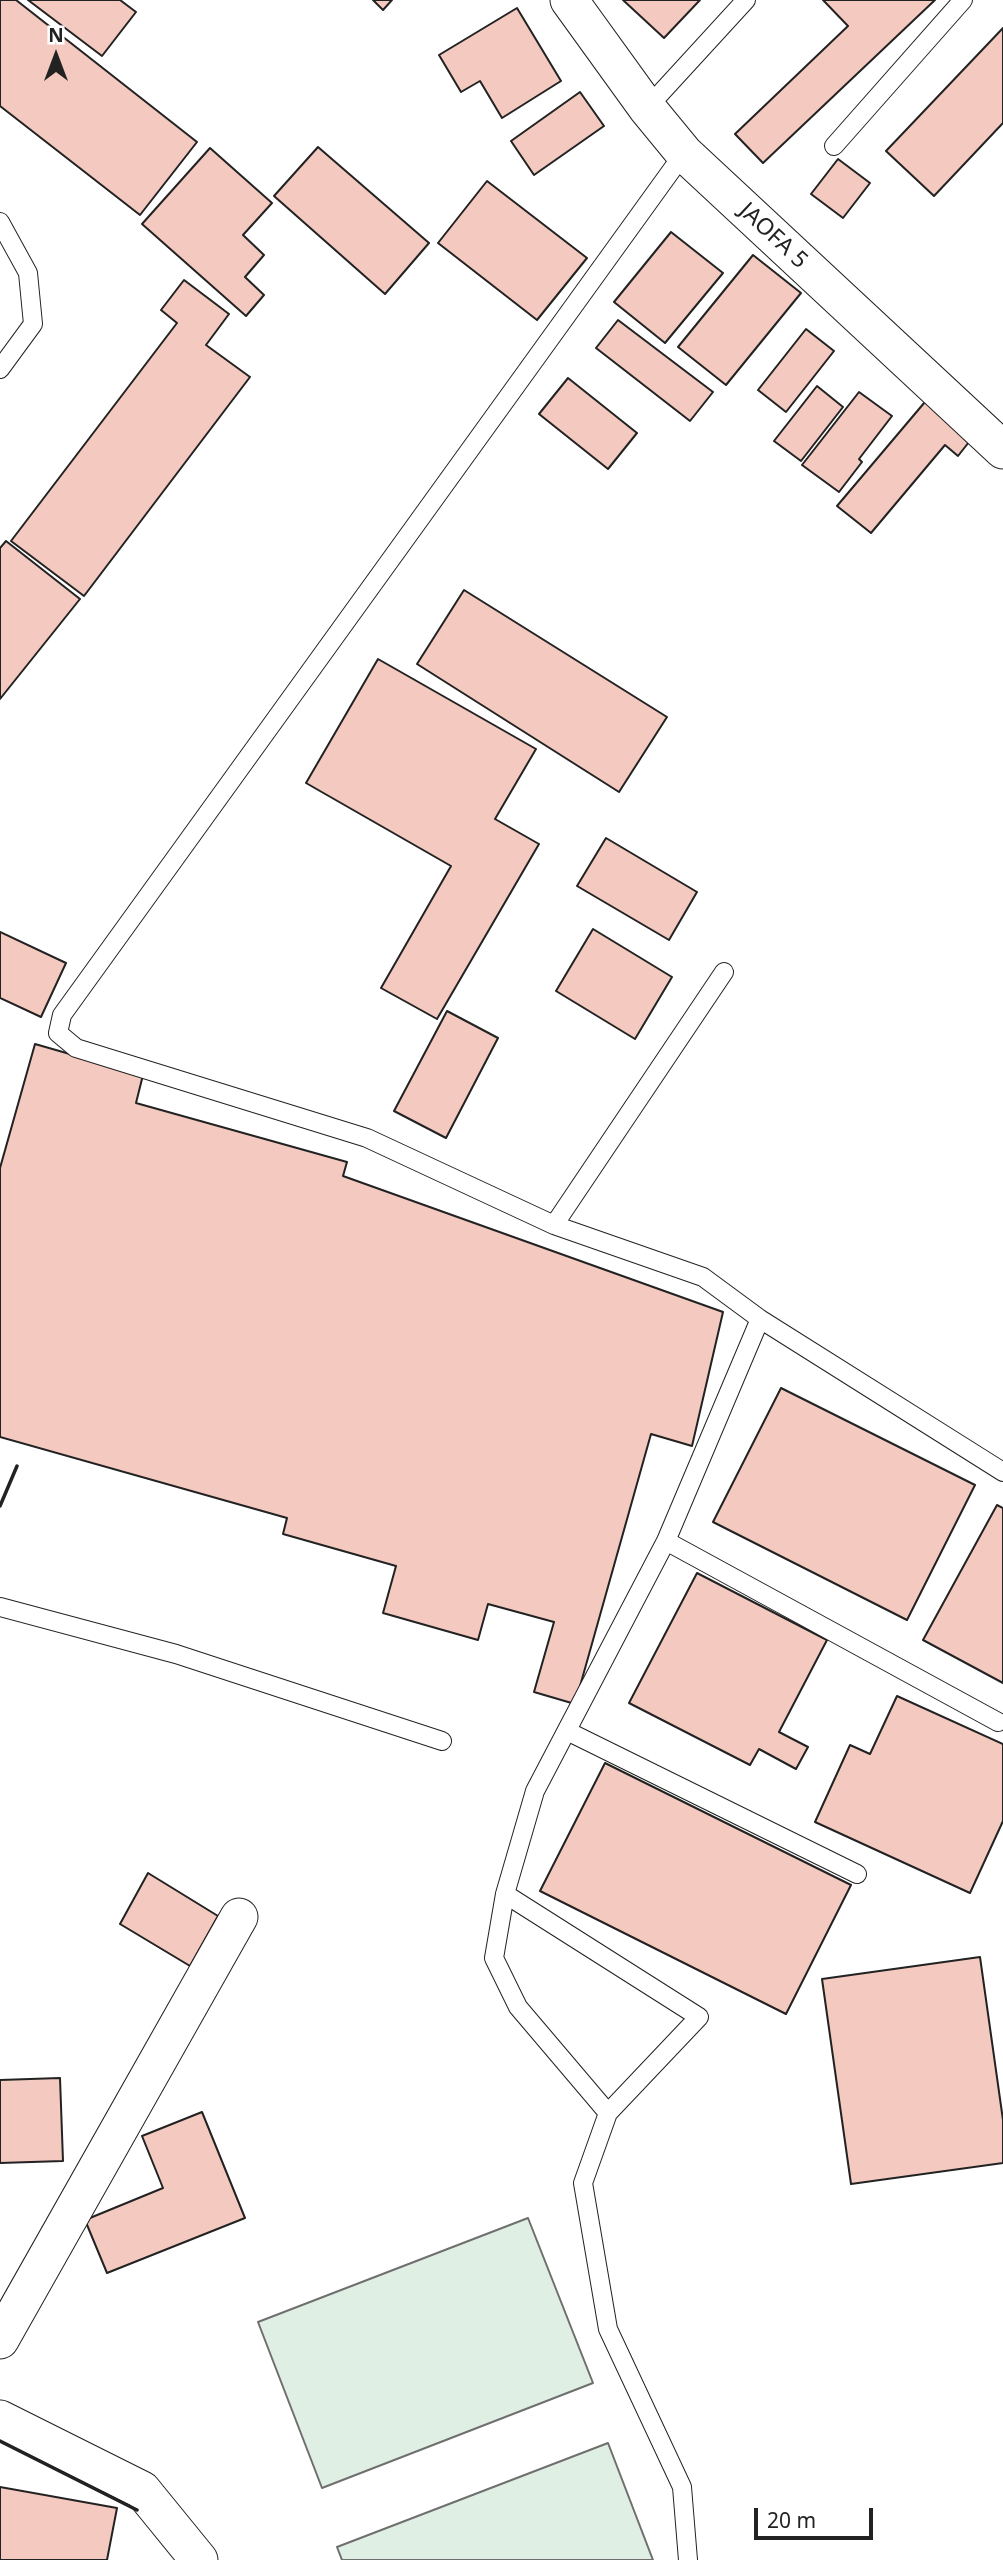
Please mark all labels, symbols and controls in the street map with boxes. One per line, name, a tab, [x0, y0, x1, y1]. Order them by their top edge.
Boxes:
north arrow	[21, 21, 91, 91]
text: N	[48, 22, 64, 48]
street label: JAOFA 5	[733, 197, 813, 275]
scale bar	[758, 2494, 877, 2538]
text: 20 m	[767, 2506, 816, 2534]

